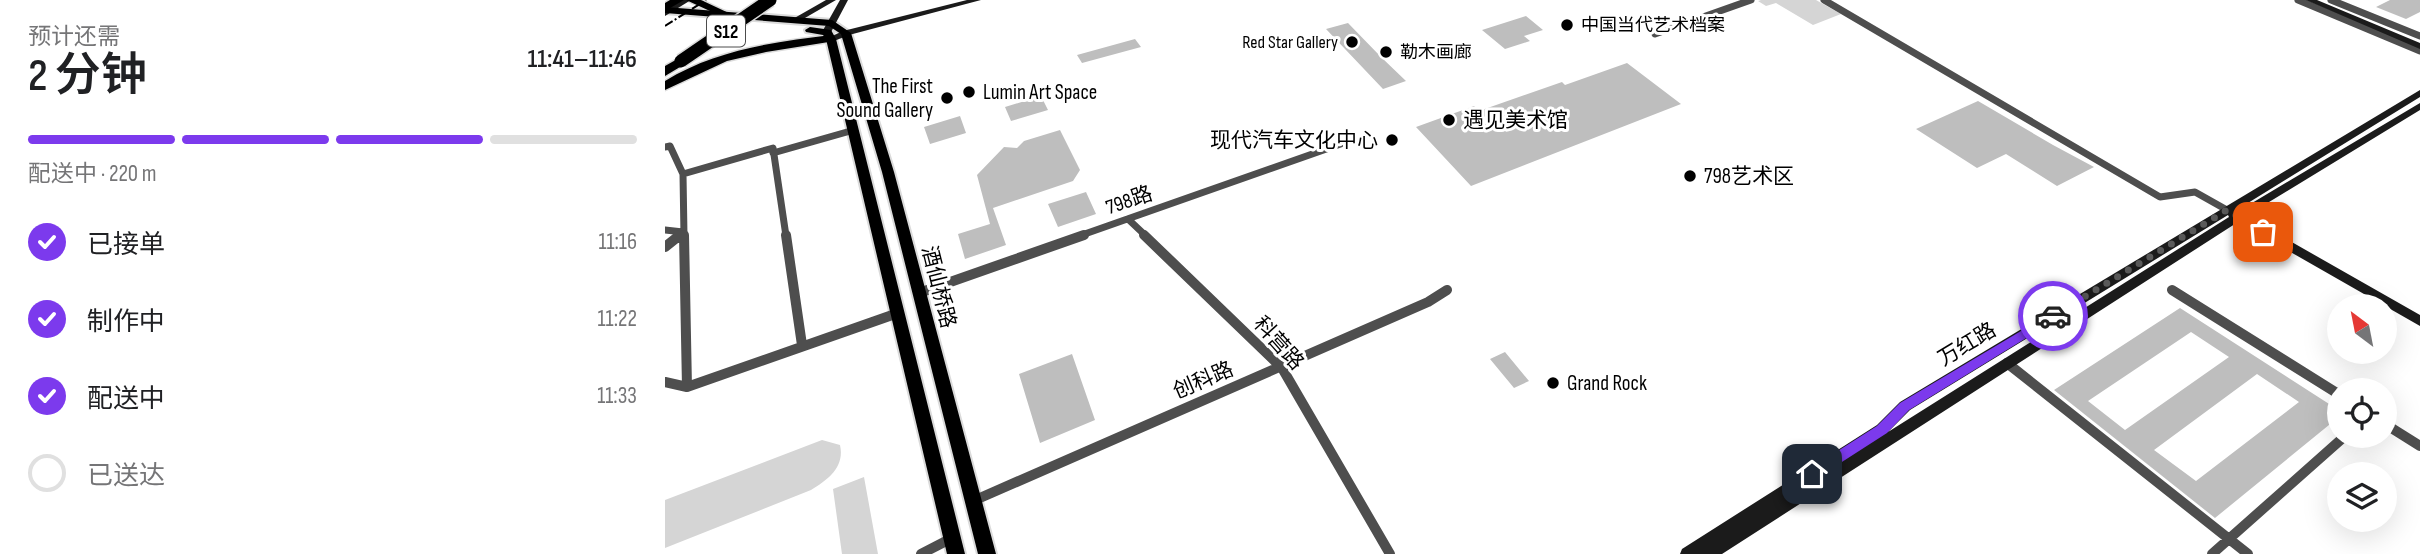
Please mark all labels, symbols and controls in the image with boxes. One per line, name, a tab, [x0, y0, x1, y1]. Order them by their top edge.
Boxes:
place label: 中国当代艺术档案	[1581, 15, 1725, 36]
road number: S12	[707, 16, 745, 46]
marker: 中国当代艺术档案	[1559, 17, 1575, 33]
text: 预计还需	[28, 23, 120, 51]
place label: Red Star Gallery	[1242, 32, 1338, 53]
marker: Red Star Gallery	[1344, 34, 1360, 50]
place label: 勒木画廊	[1400, 42, 1472, 63]
text: 11:41–11:46	[528, 44, 637, 75]
marker: 勒木画廊	[1378, 44, 1394, 60]
text: 2 分钟	[28, 49, 147, 104]
place label: The First Sound Gallery	[836, 74, 933, 123]
place label: Lumin Art Space	[983, 80, 1097, 105]
marker: Lumin Art Space	[961, 84, 977, 100]
marker: The First Sound Gallery	[939, 90, 955, 106]
place label: 遇见美术馆	[1463, 108, 1568, 133]
marker: 遇见美术馆	[1441, 112, 1457, 128]
place label: 现代汽车文化中心	[1210, 128, 1378, 153]
marker: 现代汽车文化中心	[1384, 132, 1400, 148]
text: 配送中 · 220 m	[28, 160, 157, 188]
place label: 798艺术区	[1704, 164, 1794, 189]
marker: 798艺术区	[1682, 168, 1698, 184]
street label: 798路	[1102, 181, 1156, 220]
pin	[2233, 202, 2293, 262]
icon: bag	[2244, 213, 2282, 251]
icon: check	[28, 223, 66, 261]
text: 11:16	[598, 228, 637, 256]
text: 已接单	[87, 230, 165, 261]
street label: 酒仙桥路	[916, 243, 961, 331]
courier	[2018, 281, 2088, 351]
north arrow	[2327, 294, 2397, 364]
map controls	[2327, 294, 2397, 532]
icon: car	[2034, 297, 2072, 335]
icon: check	[28, 300, 66, 338]
text: 11:22	[598, 305, 637, 333]
text: 制作中	[87, 307, 165, 338]
street label: 科营路	[1248, 312, 1309, 375]
street label: 万红路	[1934, 317, 2001, 371]
street label: 创科路	[1169, 357, 1237, 404]
place label: Grand Rock	[1567, 371, 1647, 396]
marker: Grand Rock	[1545, 375, 1561, 391]
icon: check	[28, 377, 66, 415]
button: locate	[2327, 378, 2397, 448]
text: 11:33	[597, 382, 637, 410]
text: 配送中	[87, 384, 165, 415]
pin	[1782, 444, 1842, 504]
icon: home	[1793, 455, 1831, 493]
text: 已送达	[87, 461, 165, 492]
button: layers	[2327, 462, 2397, 532]

